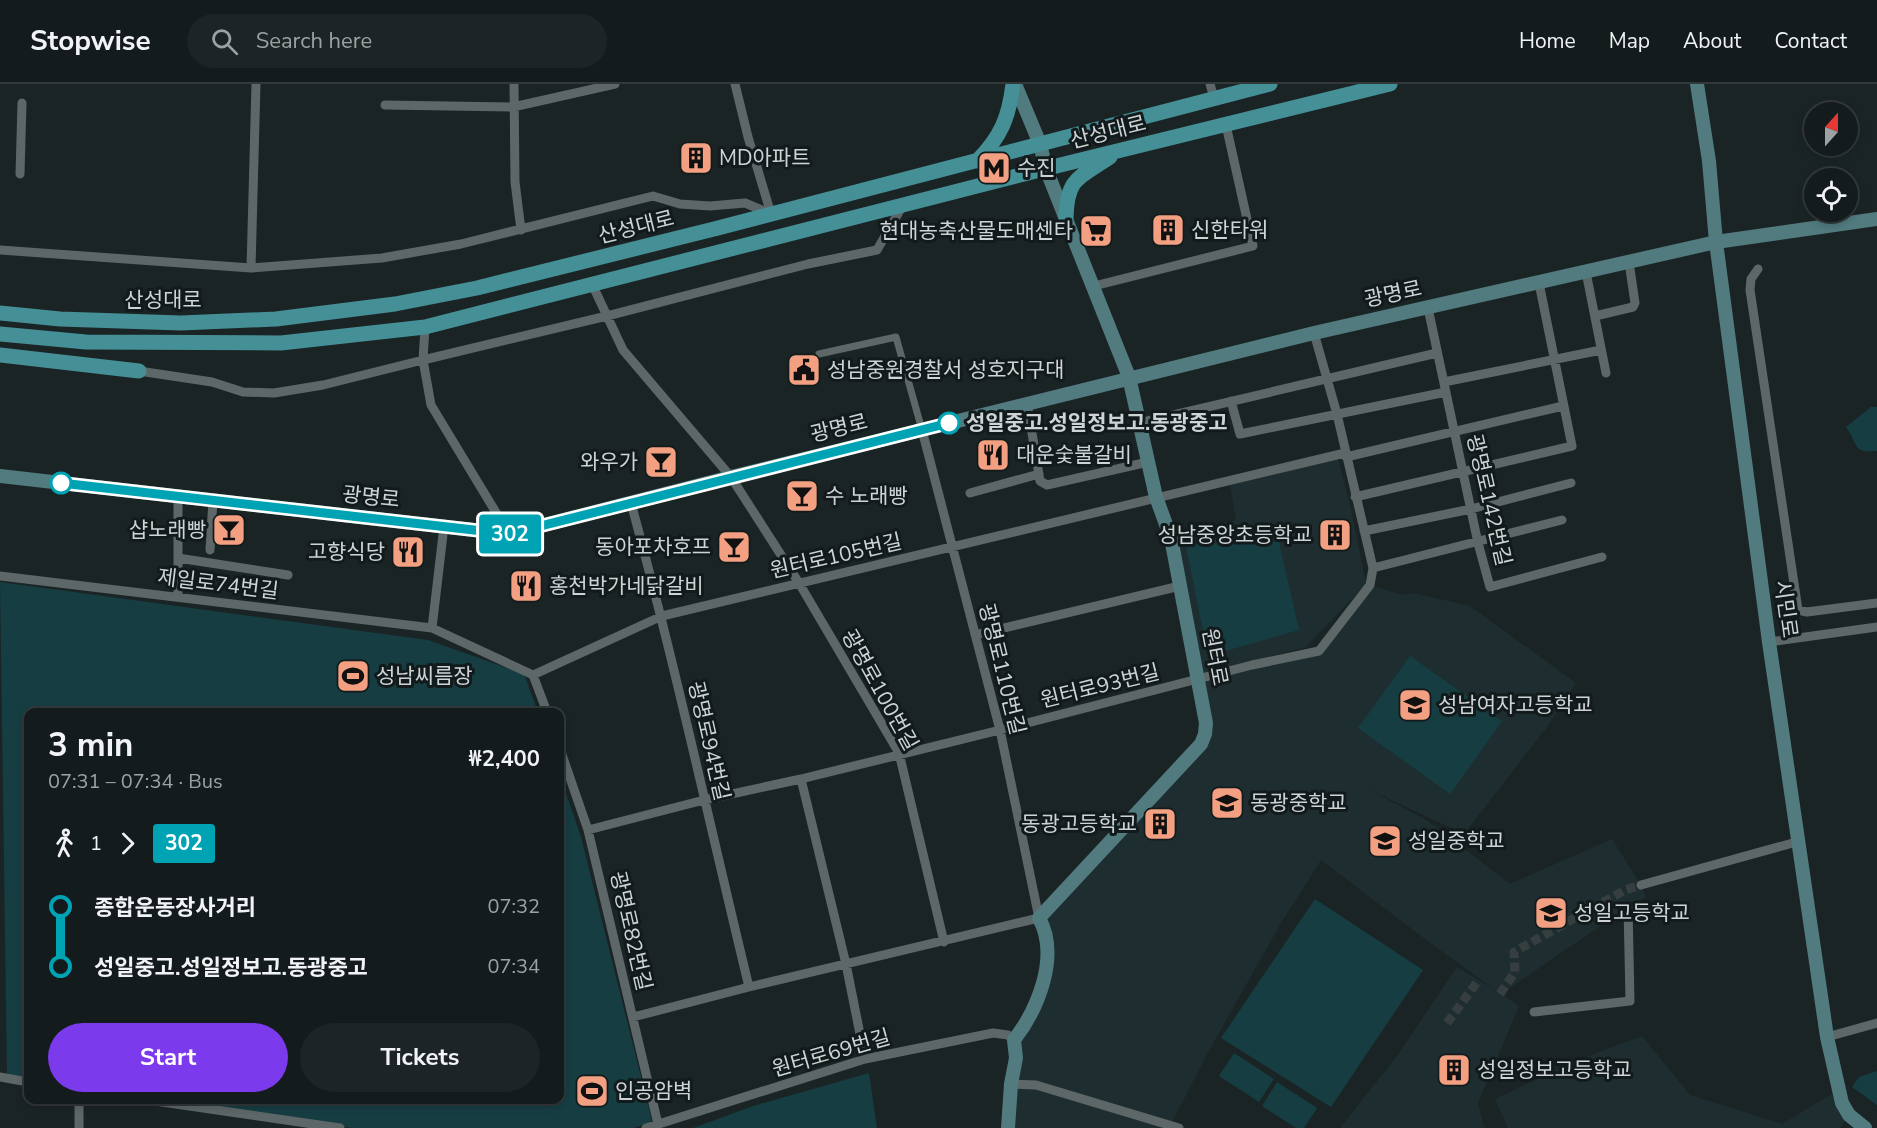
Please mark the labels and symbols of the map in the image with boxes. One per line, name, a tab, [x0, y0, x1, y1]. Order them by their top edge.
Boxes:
north arrow	[1804, 102, 1858, 156]
street label: 산성대로	[1067, 109, 1149, 155]
building icon: MD아파트	[678, 140, 714, 176]
place label: MD아파트	[719, 144, 811, 172]
metro station icon: 수진	[976, 150, 1012, 186]
place label: 수진	[1017, 154, 1056, 182]
street label: 산성대로	[595, 204, 677, 250]
building icon: 신한타워	[1150, 212, 1186, 248]
supermarket icon: 현대농축산물도매센타	[1078, 213, 1114, 249]
place label: 신한타워	[1191, 216, 1268, 244]
place label: 현대농축산물도매센타	[880, 217, 1073, 245]
street label: 광명로	[1362, 274, 1424, 314]
street label: 산성대로	[124, 286, 202, 314]
public building icon: 성남중원경찰서 성호지구대	[786, 352, 822, 388]
place label: 성남중원경찰서 성호지구대	[827, 356, 1064, 384]
street label: 광명로	[807, 407, 871, 449]
place label: 성일중고.성일정보고.동광중고	[966, 409, 1228, 437]
marker: 성일중고.성일정보고.동광중고	[938, 412, 960, 434]
street label: 광명로142번길	[1460, 431, 1518, 569]
restaurant icon: 대운숯불갈비	[975, 437, 1011, 473]
place label: 대운숯불갈비	[1016, 441, 1132, 469]
bar icon: 와우가	[643, 444, 679, 480]
place label: 와우가	[580, 448, 638, 476]
unlabelled marker	[50, 472, 72, 494]
bar icon: 수 노래빵	[784, 478, 820, 514]
street label: 광명로	[341, 480, 401, 514]
place label: 수 노래빵	[825, 482, 908, 510]
bar icon: 샵노래빵	[211, 512, 247, 548]
line badge: 302	[476, 514, 544, 554]
place label: 샵노래빵	[129, 516, 206, 544]
building icon: 성남중앙초등학교	[1317, 517, 1353, 553]
place label: 성남중앙초등학교	[1157, 521, 1312, 549]
street label: 원터로105번길	[767, 527, 905, 585]
bar icon: 동아포차호프	[716, 529, 752, 565]
place label: 동아포차호프	[595, 533, 711, 561]
restaurant icon: 고향식당	[390, 534, 426, 570]
place label: 고향식당	[308, 538, 385, 566]
street label: 제일로74번길	[156, 563, 280, 605]
restaurant icon: 홍천박가네닭갈비	[508, 568, 544, 604]
place label: 홍천박가네닭갈비	[549, 572, 704, 600]
street label: 시민로	[1768, 578, 1804, 640]
street label: 광명로110번길	[972, 600, 1032, 738]
street label: 광명로100번길	[835, 624, 925, 756]
street label: 원터로	[1196, 626, 1234, 688]
sports icon: 성남씨름장	[335, 658, 371, 694]
street label: 원터로93번길	[1038, 658, 1162, 714]
place label: 성남씨름장	[376, 662, 473, 690]
street label: 광명로94번길	[682, 679, 736, 803]
school or university icon: 성남여자고등학교	[1397, 687, 1433, 723]
place label: 성남여자고등학교	[1438, 691, 1593, 719]
school or university icon: 동광중학교	[1209, 785, 1245, 821]
place label: 동광중학교	[1250, 789, 1347, 817]
building icon: 동광고등학교	[1142, 806, 1178, 842]
place label: 동광고등학교	[1021, 810, 1137, 838]
school or university icon: 성일중학교	[1367, 823, 1403, 859]
place label: 성일중학교	[1408, 827, 1505, 855]
street label: 광명로82번길	[604, 869, 658, 993]
school or university icon: 성일고등학교	[1533, 895, 1569, 931]
place label: 성일고등학교	[1574, 899, 1690, 927]
street label: 원터로69번길	[769, 1023, 893, 1083]
building icon: 성일정보고등학교	[1436, 1052, 1472, 1088]
place label: 성일정보고등학교	[1477, 1056, 1632, 1084]
sports icon: 인공암벽	[574, 1073, 610, 1109]
place label: 인공암벽	[615, 1077, 692, 1105]

